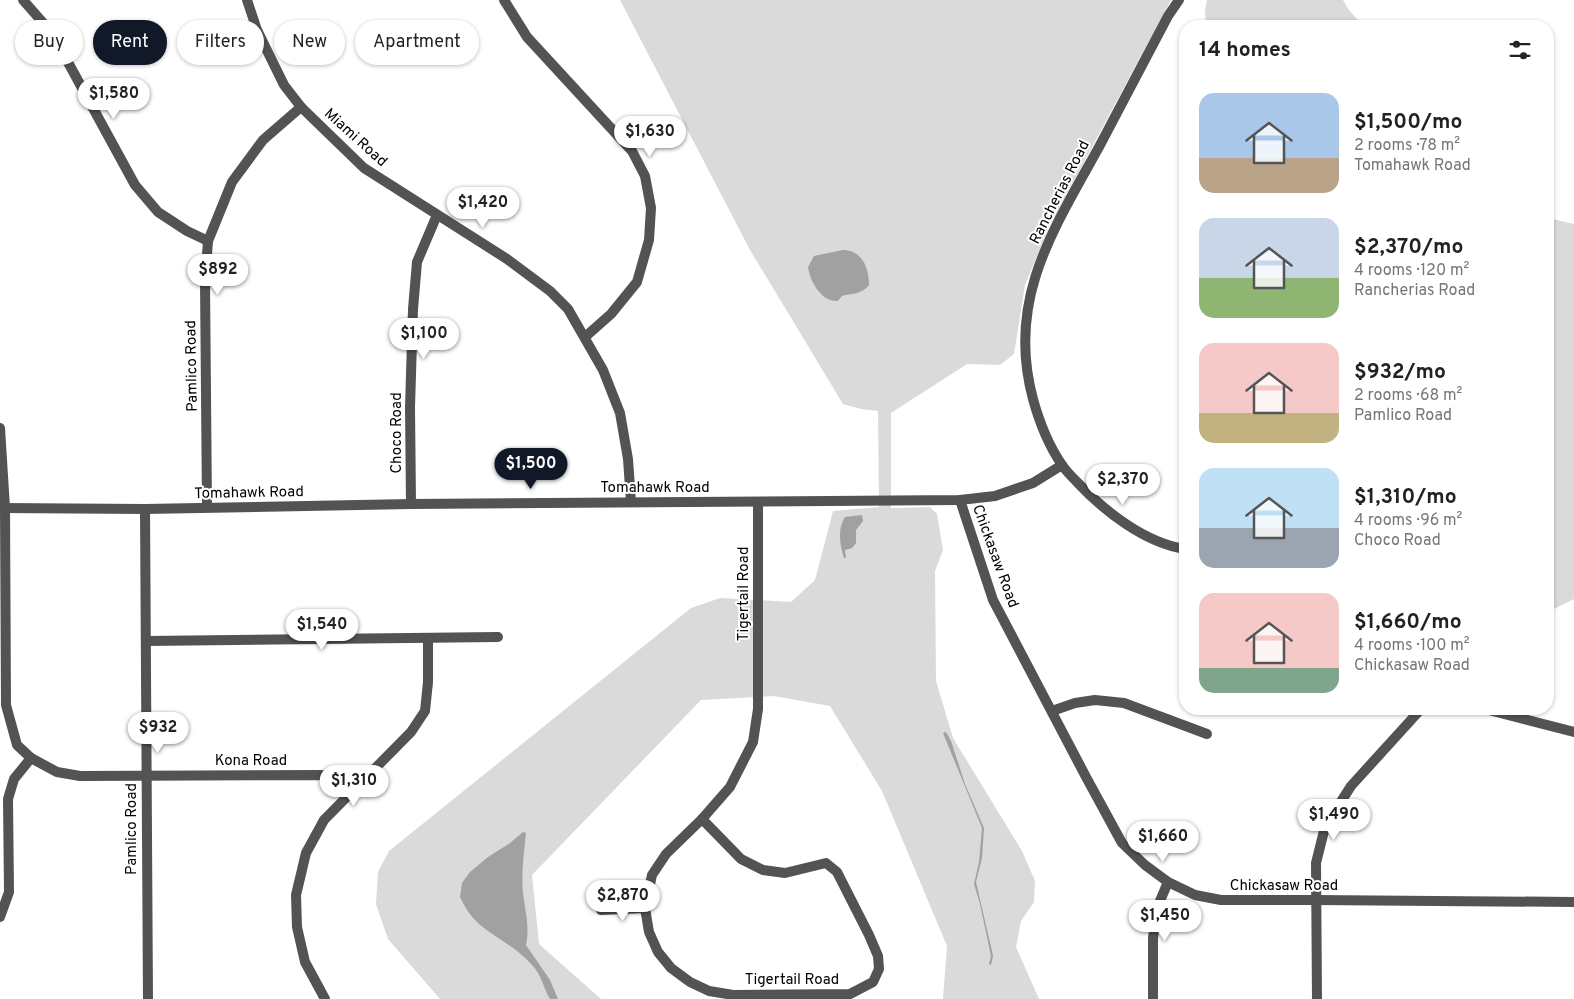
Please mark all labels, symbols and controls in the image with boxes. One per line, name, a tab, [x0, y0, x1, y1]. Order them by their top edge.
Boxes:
chip: Buy	[15, 20, 83, 65]
chip: Rent	[93, 20, 167, 65]
chip: Filters	[177, 20, 264, 65]
chip: New	[274, 20, 345, 65]
chip: Apartment	[355, 20, 479, 65]
icon: filters	[1506, 36, 1534, 64]
text: 14 homes	[1199, 37, 1291, 64]
pin: $1,580	[73, 78, 155, 120]
text: $1,580	[89, 84, 139, 104]
street label: Miami Road	[319, 105, 391, 172]
text: $1,500/mo	[1354, 109, 1462, 136]
icon: home	[1239, 113, 1299, 173]
pin: $1,630	[609, 116, 691, 158]
text: $1,630	[625, 122, 675, 142]
text: 2 rooms · 78 m²	[1354, 136, 1460, 156]
street label: Rancherias Road	[1026, 138, 1095, 248]
text: Tomahawk Road	[1354, 156, 1471, 176]
pin: $1,420	[442, 186, 524, 229]
text: $1,420	[458, 193, 508, 213]
text: $2,370/mo	[1354, 234, 1464, 261]
icon: home	[1239, 238, 1299, 298]
pin: $892	[188, 254, 248, 296]
text: $892	[198, 260, 238, 280]
text: 4 rooms · 120 m²	[1354, 261, 1469, 281]
text: Rancherias Road	[1354, 281, 1475, 301]
pin: $1,100	[383, 318, 465, 360]
street label: Pamlico Road	[182, 320, 203, 412]
text: $1,100	[400, 324, 448, 344]
text: $932/mo	[1354, 359, 1446, 386]
icon: home	[1239, 363, 1299, 423]
text: 2 rooms · 68 m²	[1354, 386, 1462, 406]
street label: Choco Road	[388, 392, 407, 474]
text: Pamlico Road	[1354, 406, 1452, 426]
pin: $1,500	[490, 448, 572, 490]
text: $1,500	[505, 454, 557, 474]
pin: $2,370	[1082, 464, 1164, 506]
text: $2,370	[1097, 470, 1149, 490]
street label: Tomahawk Road	[600, 479, 710, 498]
street label: Tomahawk Road	[194, 483, 304, 504]
text: $1,310/mo	[1354, 484, 1457, 511]
icon: home	[1239, 488, 1299, 548]
street label: Chickasaw Road	[967, 502, 1022, 611]
text: 4 rooms · 96 m²	[1354, 511, 1462, 531]
text: Choco Road	[1354, 531, 1441, 551]
street label: Tigertail Road	[735, 547, 754, 641]
pin: $1,540	[281, 608, 363, 651]
text: $1,660/mo	[1354, 609, 1462, 636]
icon: home	[1239, 613, 1299, 673]
text: $1,540	[296, 615, 348, 635]
text: 4 rooms · 100 m²	[1354, 636, 1470, 656]
text: Chickasaw Road	[1354, 656, 1470, 676]
pin: $932	[128, 712, 188, 754]
text: $932	[139, 718, 177, 738]
street label: Kona Road	[215, 752, 287, 771]
pin: $1,310	[313, 764, 395, 807]
text: $1,310	[331, 771, 377, 791]
street label: Pamlico Road	[123, 783, 142, 875]
pin: $1,490	[1293, 798, 1375, 841]
text: $1,490	[1309, 805, 1359, 825]
pin: $1,660	[1122, 820, 1204, 863]
text: $1,660	[1138, 827, 1188, 847]
street label: Chickasaw Road	[1230, 877, 1338, 896]
pin: $2,870	[582, 880, 664, 922]
text: $2,870	[597, 886, 649, 906]
pin: $1,450	[1124, 900, 1206, 942]
text: $1,450	[1140, 906, 1190, 926]
street label: Tigertail Road	[745, 971, 839, 990]

